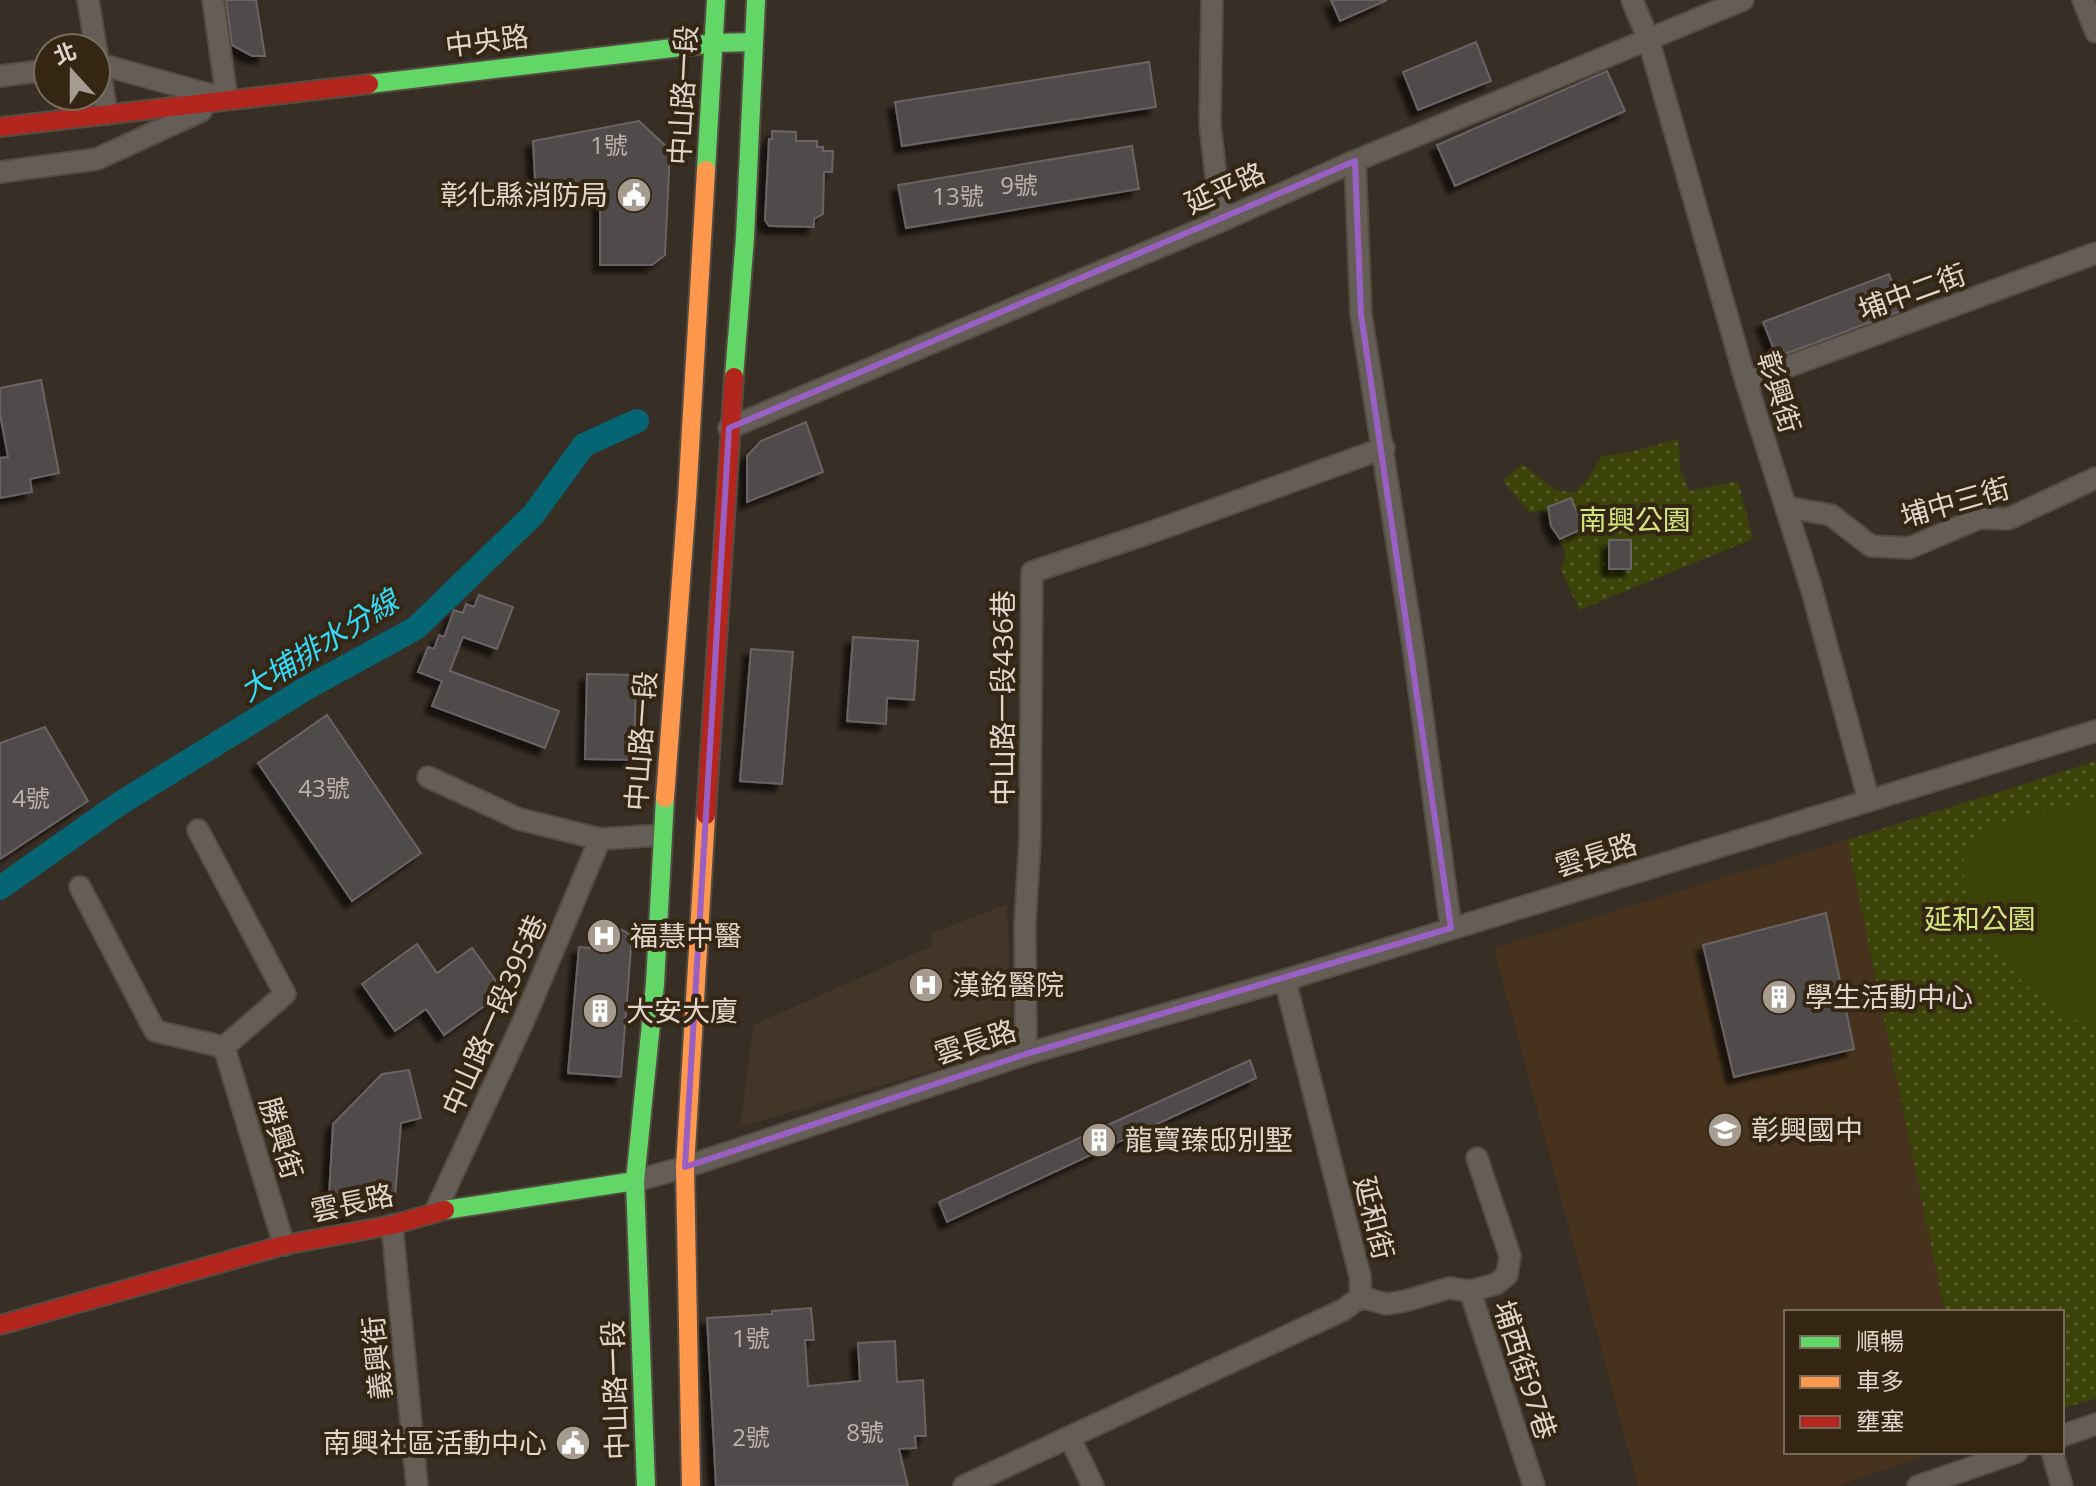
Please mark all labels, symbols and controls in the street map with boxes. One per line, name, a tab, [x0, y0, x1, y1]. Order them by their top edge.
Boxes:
street label: 中央路	[443, 16, 531, 64]
street label: 中山路一段	[659, 24, 705, 166]
north arrow	[32, 32, 112, 112]
text: 北	[49, 34, 80, 70]
house number: 1號	[590, 128, 628, 161]
street label: 延平路	[1178, 153, 1271, 222]
house number: 9號	[1000, 168, 1038, 201]
place label: 彰化縣消防局	[440, 175, 608, 213]
public building icon: 彰化縣消防局	[615, 176, 653, 214]
house number: 13號	[932, 179, 984, 212]
street label: 埔中二街	[1853, 254, 1971, 328]
street label: 彰興街	[1750, 346, 1810, 437]
street label: 埔中三街	[1896, 467, 2014, 535]
park label: 南興公園	[1579, 500, 1691, 538]
water label: 大埔排水分線	[231, 578, 408, 710]
street label: 中山路一段436巷	[983, 590, 1021, 806]
street label: 中山路一段	[616, 670, 664, 812]
house number: 43號	[298, 771, 350, 804]
house number: 4號	[12, 781, 50, 814]
street label: 雲長路	[1550, 824, 1641, 884]
park label: 延和公園	[1924, 899, 2036, 937]
street label: 中山路一段395巷	[432, 908, 554, 1121]
place label: 福慧中醫	[630, 916, 742, 954]
hospital icon: 福慧中醫	[585, 917, 623, 955]
place label: 漢銘醫院	[952, 965, 1064, 1003]
hospital icon: 漢銘醫院	[907, 966, 945, 1004]
place label: 學生活動中心	[1805, 977, 1973, 1015]
building icon: 學生活動中心	[1760, 978, 1798, 1016]
place label: 大安大廈	[626, 991, 738, 1029]
building icon: 大安大廈	[581, 992, 619, 1030]
street label: 雲長路	[929, 1010, 1021, 1072]
street label: 勝興街	[252, 1092, 312, 1183]
place label: 彰興國中	[1751, 1110, 1863, 1148]
school or university icon: 彰興國中	[1706, 1111, 1744, 1149]
place label: 龍寶臻邸別墅	[1125, 1120, 1293, 1158]
building icon: 龍寶臻邸別墅	[1080, 1121, 1118, 1159]
street label: 延和街	[1346, 1172, 1404, 1263]
street label: 雲長路	[307, 1175, 397, 1229]
street label: 埔西街97巷	[1486, 1295, 1566, 1444]
legend	[1784, 1310, 2064, 1454]
street label: 義興街	[353, 1314, 399, 1402]
street label: 中山路一段	[593, 1319, 635, 1461]
house number: 1號	[732, 1321, 770, 1354]
text: 順暢	[1856, 1324, 1904, 1357]
text: 車多	[1856, 1364, 1904, 1397]
text: 壅塞	[1856, 1404, 1904, 1437]
house number: 8號	[846, 1415, 884, 1448]
house number: 2號	[732, 1420, 770, 1453]
place label: 南興社區活動中心	[323, 1423, 547, 1461]
public building icon: 南興社區活動中心	[554, 1424, 592, 1462]

